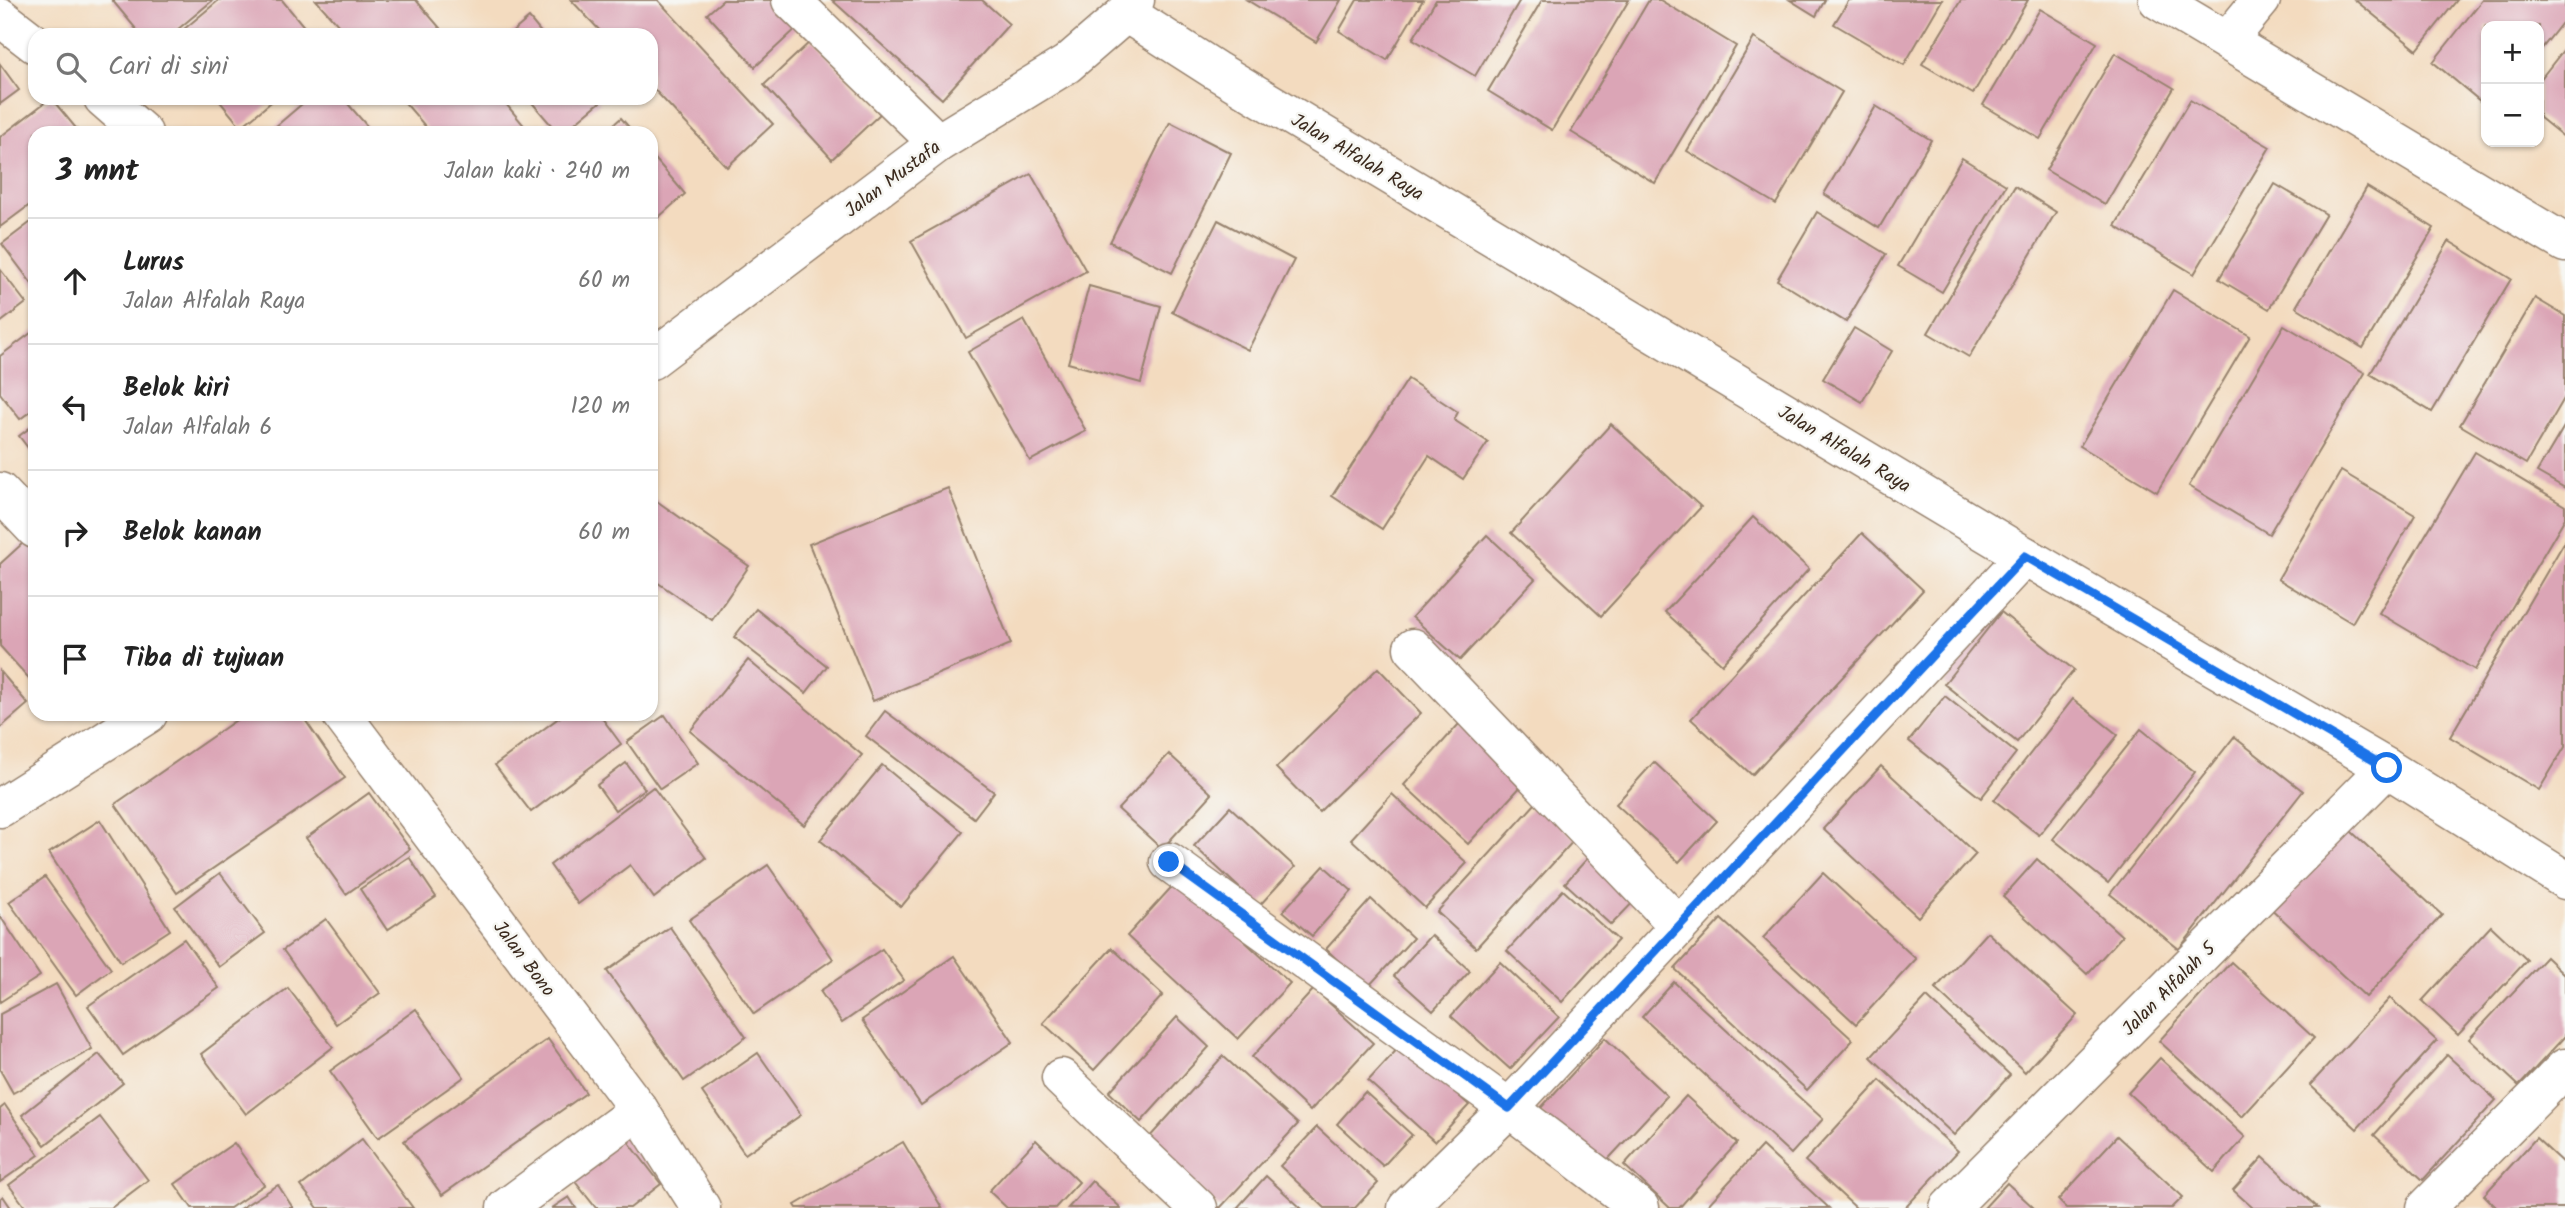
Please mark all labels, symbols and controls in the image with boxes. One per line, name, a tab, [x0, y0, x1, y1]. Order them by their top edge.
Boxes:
map controls	[2481, 21, 2544, 147]
button: +	[2481, 21, 2544, 84]
search box	[28, 28, 658, 105]
text: Cari di sini	[108, 46, 228, 88]
icon: search	[52, 48, 90, 86]
button: −	[2481, 84, 2544, 147]
street label: Jalan Alfalah Raya	[1285, 106, 1429, 209]
street label: Jalan Mustafa	[839, 133, 948, 226]
text: 3 mnt	[56, 148, 139, 196]
text: Jalan kaki · 240 m	[444, 154, 630, 190]
text: Lurus	[123, 242, 184, 284]
icon: ahead	[56, 262, 94, 300]
text: 60 m	[578, 263, 630, 299]
text: Jalan Alfalah Raya	[123, 284, 305, 320]
text: Belok kiri	[123, 368, 229, 410]
icon: left	[56, 388, 94, 426]
text: 120 m	[570, 389, 630, 425]
street label: Jalan Alfalah Raya	[1772, 398, 1916, 501]
text: Jalan Alfalah 6	[123, 410, 272, 446]
text: Belok kanan	[123, 512, 262, 554]
icon: right	[56, 514, 94, 552]
text: 60 m	[578, 515, 630, 551]
text: Tiba di tujuan	[123, 638, 284, 680]
icon: arrive	[56, 640, 94, 678]
route start	[2371, 752, 2402, 783]
route end	[1153, 846, 1184, 877]
street label: Jalan Bono	[485, 915, 562, 1004]
street label: Jalan Alfalah 5	[2115, 934, 2225, 1043]

